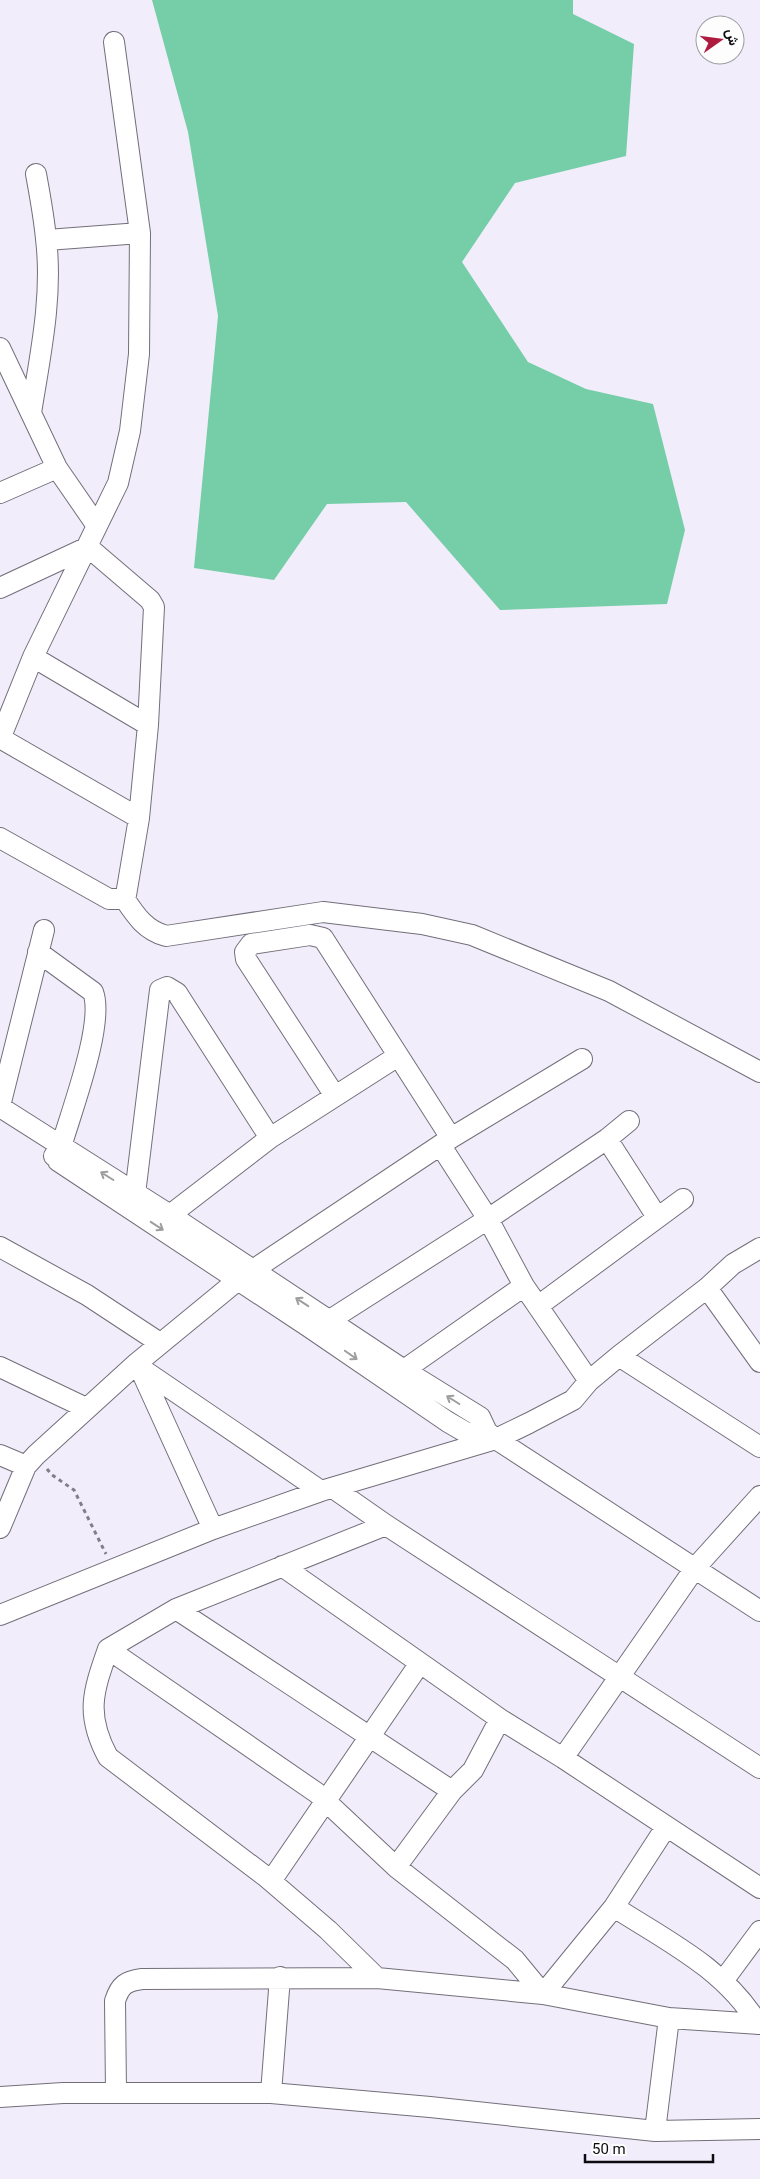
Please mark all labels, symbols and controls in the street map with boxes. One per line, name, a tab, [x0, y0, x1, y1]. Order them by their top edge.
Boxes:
north arrow	[695, 15, 745, 65]
text: ش	[722, 27, 742, 47]
one-way arrow	[100, 1170, 114, 1180]
one-way arrow	[150, 1221, 164, 1232]
one-way arrow	[295, 1297, 309, 1307]
one-way arrow	[343, 1350, 357, 1360]
one-way arrow	[446, 1395, 460, 1405]
scale bar	[585, 2132, 712, 2164]
text: 50 m	[592, 2140, 626, 2158]

